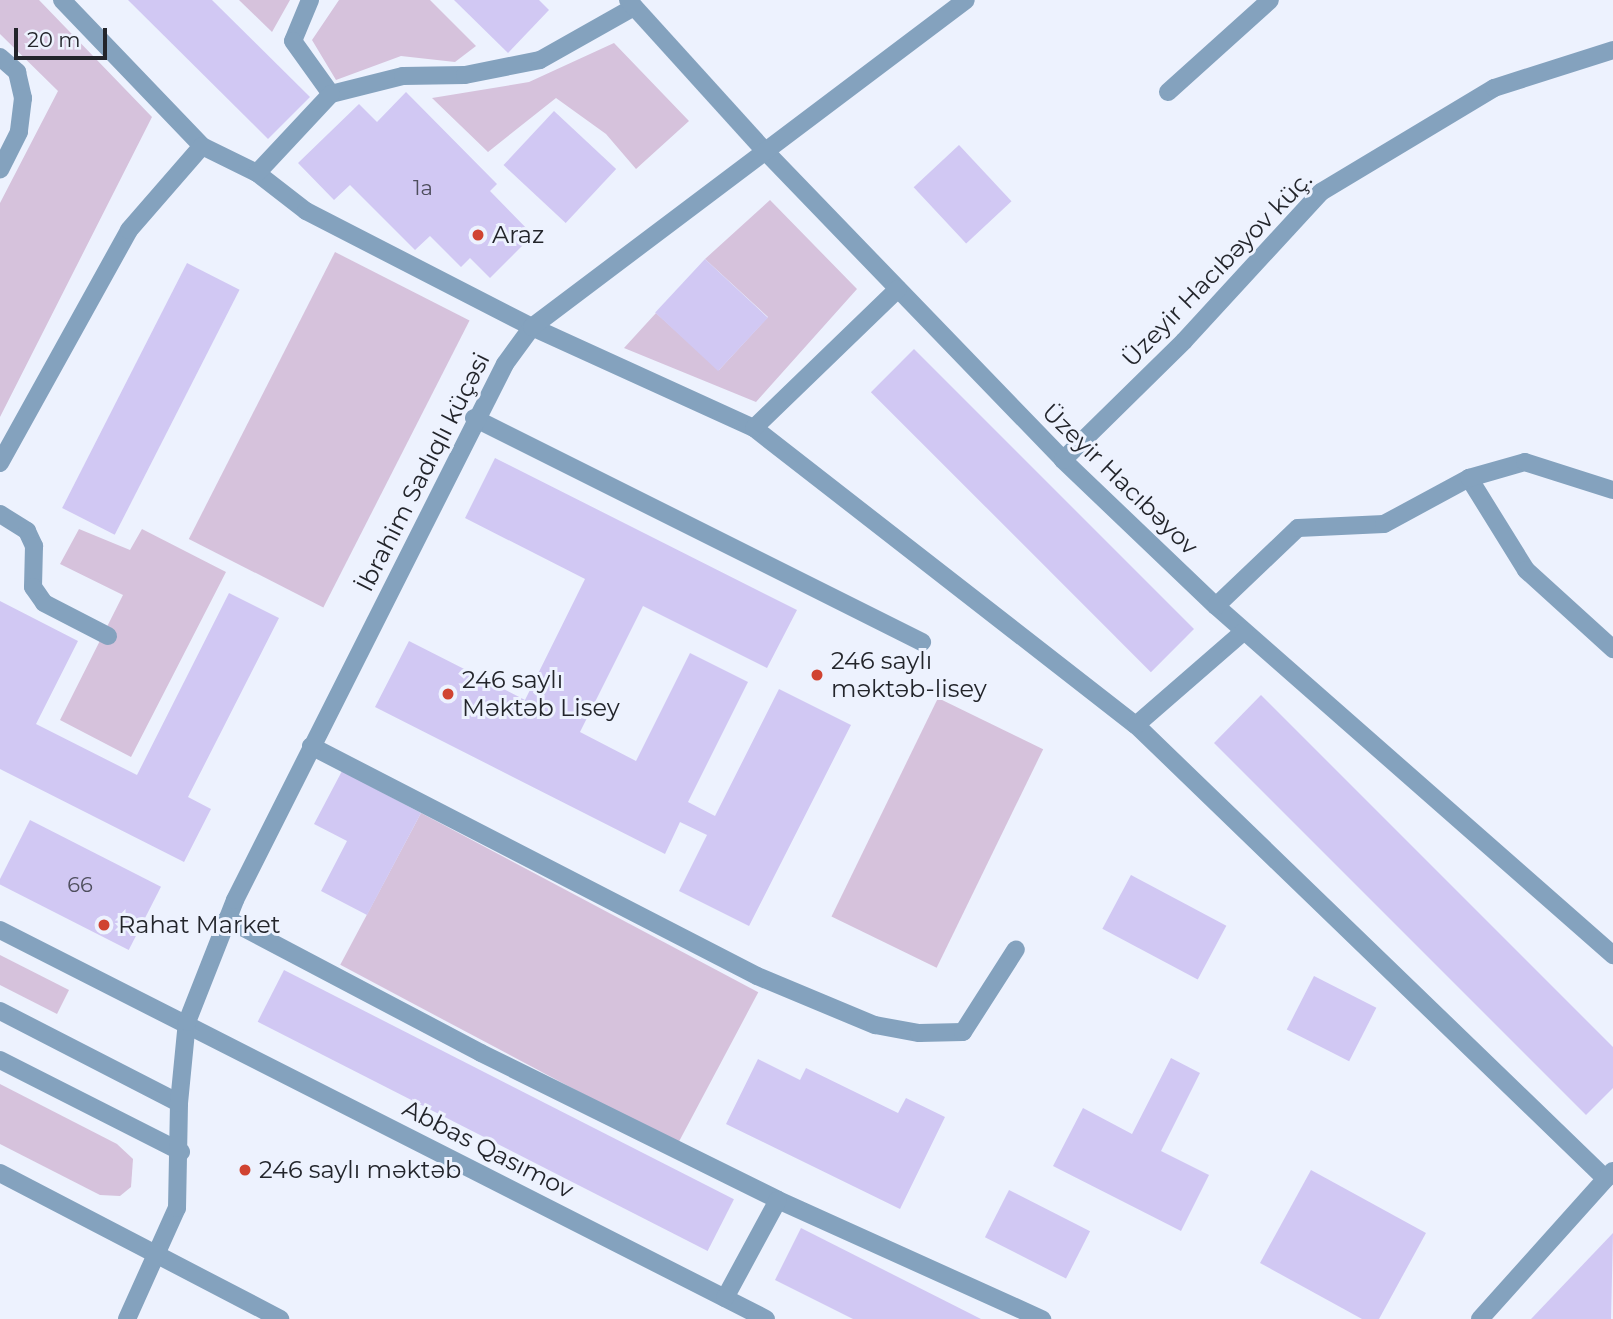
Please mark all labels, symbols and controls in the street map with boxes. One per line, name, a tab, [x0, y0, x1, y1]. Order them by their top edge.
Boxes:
scale bar	[18, 14, 110, 58]
text: 20 m	[27, 27, 81, 52]
street label: Üzeyir Hacıbəyov küç.	[1116, 165, 1318, 373]
house number: 1a	[413, 175, 433, 201]
place label: Araz	[492, 221, 544, 249]
marker: Araz	[470, 227, 486, 243]
street label: İbrahim Sadıqlı küçəsi	[350, 348, 496, 596]
street label: Üzeyir Hacıbəyov	[1036, 397, 1204, 561]
place label: 246 saylı məktəb-lisey	[831, 647, 987, 703]
place label: 246 saylı Məktəb Lisey	[462, 666, 620, 722]
marker: 246 saylı məktəb-lisey	[809, 667, 825, 683]
marker: 246 saylı Məktəb Lisey	[440, 686, 456, 702]
house number: 66	[67, 872, 93, 898]
place label: Rahat Market	[118, 911, 280, 939]
marker: Rahat Market	[96, 917, 112, 933]
street label: Abbas Qasımov	[398, 1094, 578, 1204]
place label: 246 saylı mәktәb	[259, 1156, 461, 1184]
marker: 246 saylı mәktәb	[237, 1162, 253, 1178]

